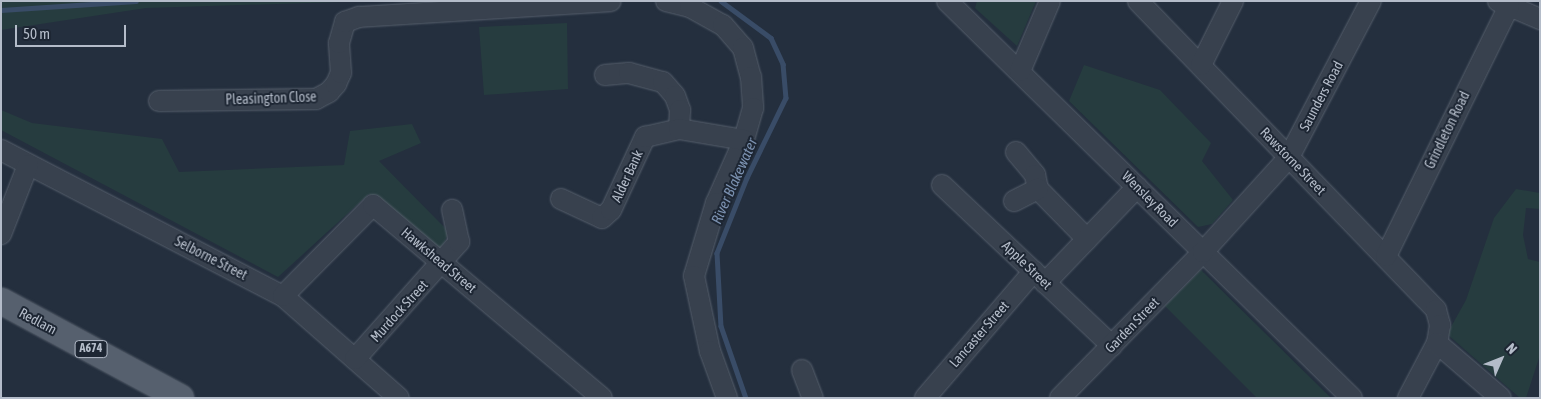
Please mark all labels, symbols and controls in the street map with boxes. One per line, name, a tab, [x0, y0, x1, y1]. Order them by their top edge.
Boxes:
scale bar	[18, 15, 129, 47]
text: 50 m	[23, 25, 50, 42]
street label: Saunders Road	[1296, 58, 1346, 134]
street label: Pleasington Close	[225, 88, 317, 108]
street label: Grindleton Road	[1421, 89, 1473, 171]
street label: Rawstorne Street	[1257, 124, 1329, 198]
water label: River Blakewater	[707, 135, 761, 227]
street label: Alder Bank	[608, 147, 646, 205]
street label: Wensley Road	[1119, 168, 1181, 230]
street label: Hawkshead Street	[398, 224, 480, 296]
street label: Selborne Street	[172, 233, 250, 283]
street label: Apple Street	[999, 237, 1055, 293]
street label: Murdock Street	[367, 277, 431, 345]
street label: Garden Street	[1101, 294, 1163, 356]
street label: Lancaster Street	[946, 297, 1012, 371]
street label: Redlam	[16, 304, 60, 338]
north arrow	[1476, 334, 1526, 384]
road number: A674	[74, 339, 108, 358]
text: N	[1503, 340, 1520, 357]

